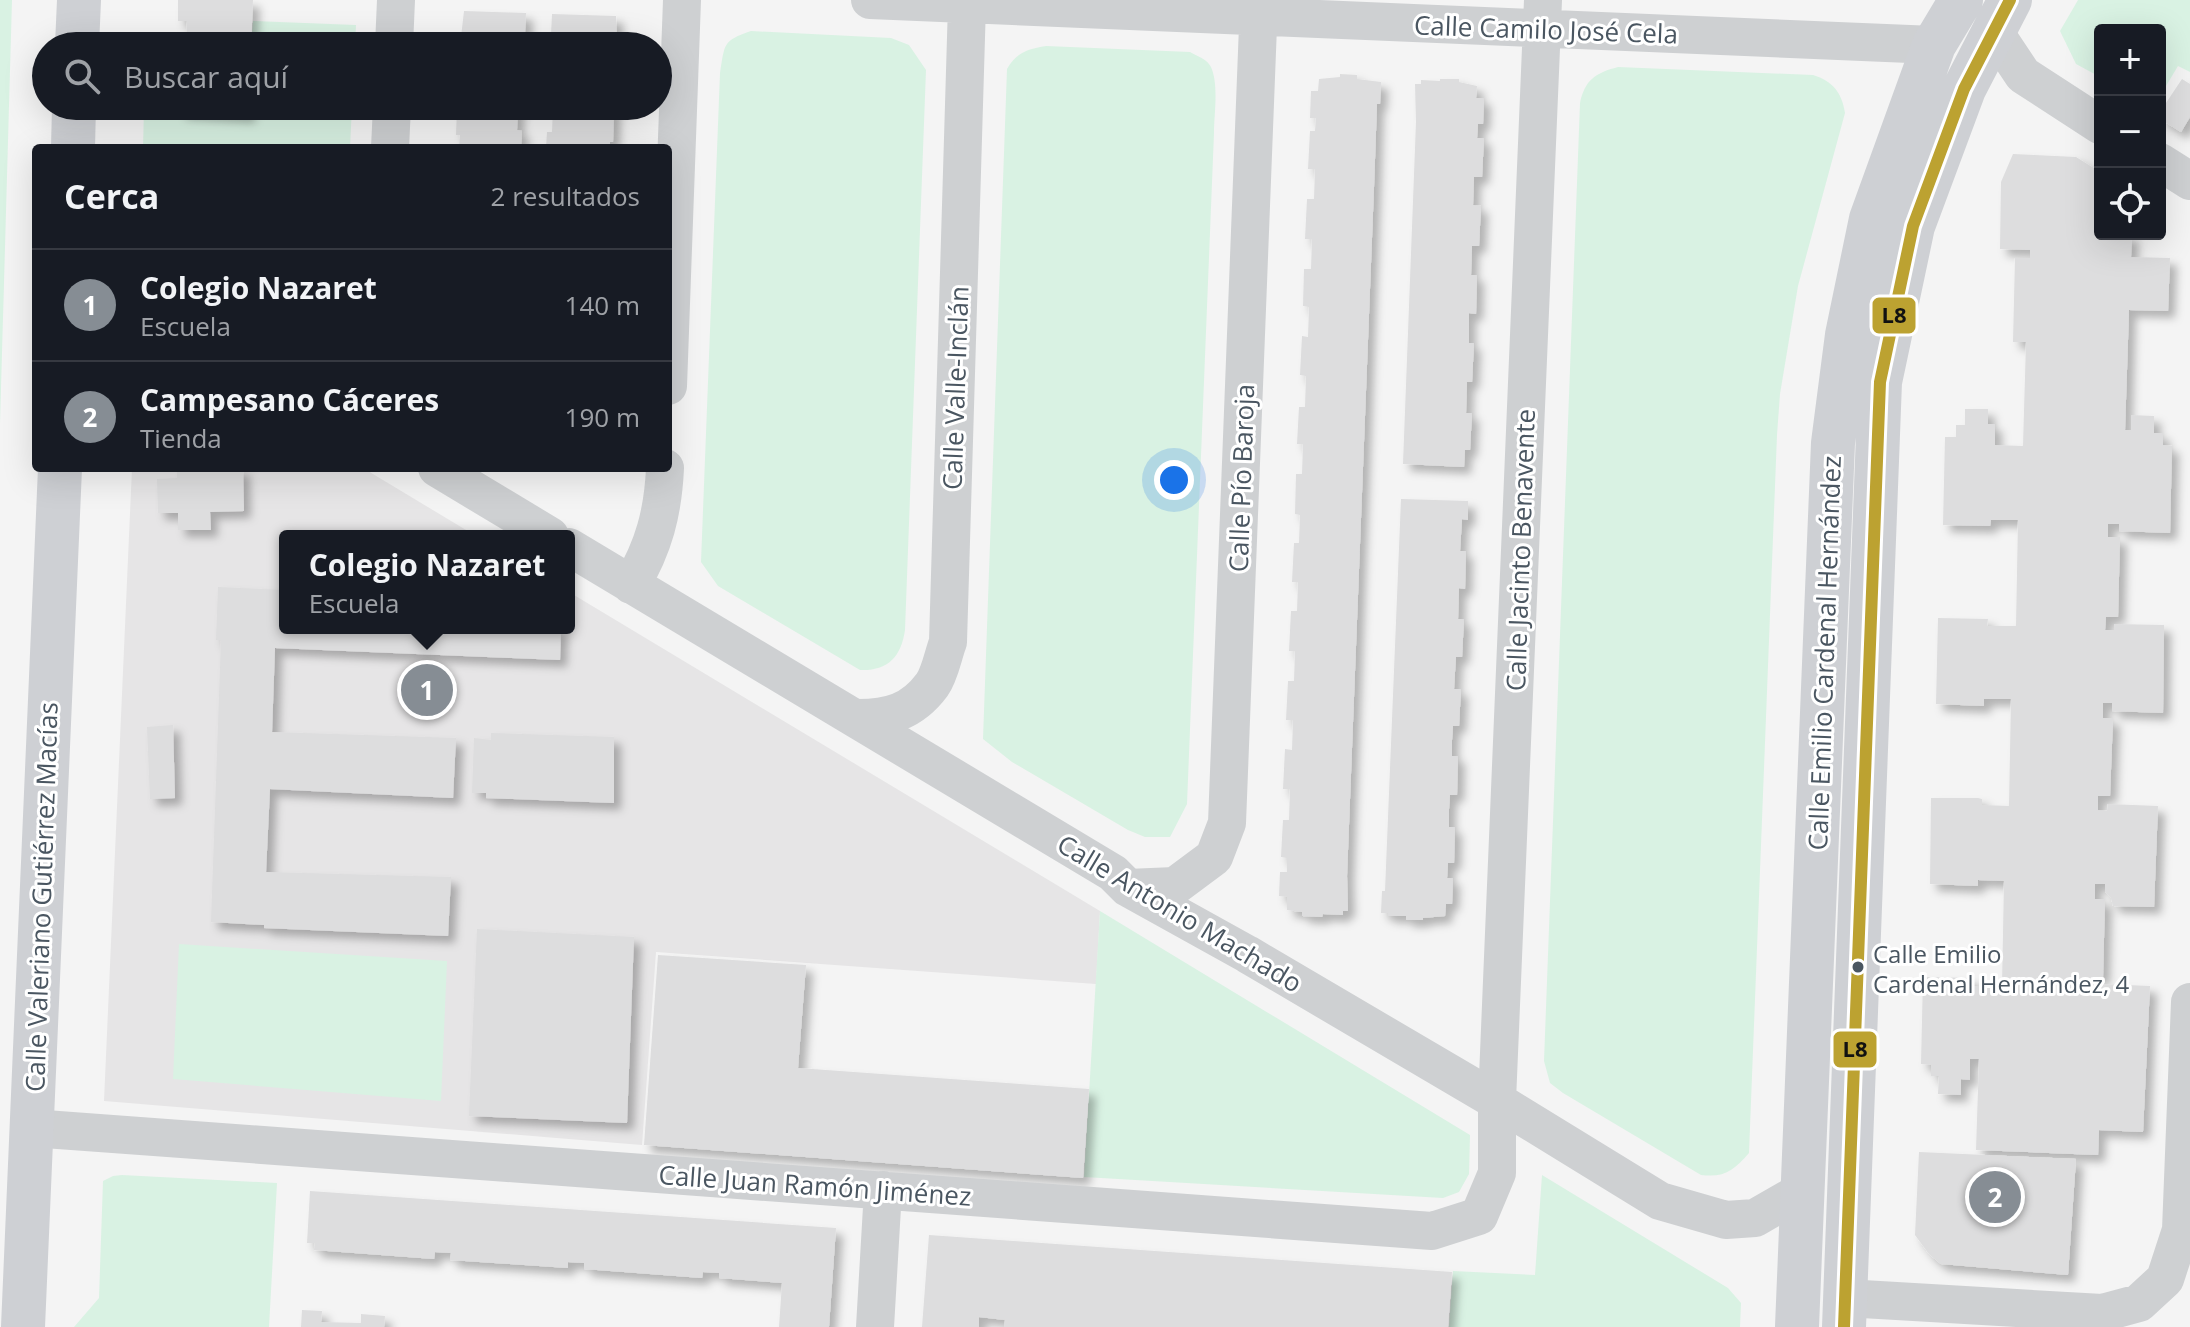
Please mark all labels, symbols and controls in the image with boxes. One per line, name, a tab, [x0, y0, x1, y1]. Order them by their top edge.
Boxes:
street label: Calle Camilo José Cela	[1413, 6, 1679, 52]
map controls	[2094, 24, 2166, 240]
button: +	[2094, 24, 2166, 96]
search box	[32, 32, 672, 120]
icon: search	[60, 54, 104, 98]
text: Buscar aquí	[124, 56, 288, 97]
button: −	[2094, 96, 2166, 168]
button: locate	[2094, 168, 2166, 240]
text: Cerca	[64, 173, 159, 219]
text: 2 resultados	[491, 178, 640, 214]
text: Colegio Nazaret	[140, 267, 377, 308]
street label: Calle Valle-Inclán	[933, 285, 977, 491]
text: 1	[83, 287, 97, 323]
text: 140 m	[565, 287, 640, 323]
line badge: L8	[1871, 296, 1917, 335]
text: L8	[1881, 299, 1907, 329]
text: Escuela	[140, 308, 231, 344]
text: Campesano Cáceres	[140, 379, 439, 420]
street label: Calle Pío Baroja	[1220, 383, 1262, 573]
text: 2	[83, 399, 97, 435]
text: 190 m	[565, 399, 640, 435]
street label: Calle Jacinto Benavente	[1497, 408, 1543, 692]
text: Tienda	[140, 420, 222, 456]
street label: Calle Emilio Cardenal Hernández	[1799, 455, 1849, 851]
your location	[1154, 460, 1194, 500]
popup	[279, 530, 575, 634]
text: Colegio Nazaret	[309, 544, 545, 585]
text: Escuela	[309, 585, 400, 621]
pin: 1	[401, 660, 453, 720]
street label: Calle Valeriano Gutiérrez Macías	[16, 701, 66, 1093]
street label: Calle Antonio Machado	[1051, 826, 1309, 1000]
place label: Calle Emilio Cardenal Hernández, 4	[1873, 937, 2129, 1000]
marker: Calle Emilio Cardenal Hernández, 4	[1850, 959, 1866, 975]
line badge: L8	[1832, 1030, 1878, 1069]
text: L8	[1842, 1033, 1868, 1063]
street label: Calle Juan Ramón Jiménez	[658, 1156, 972, 1214]
pin: 2	[1969, 1167, 2021, 1227]

